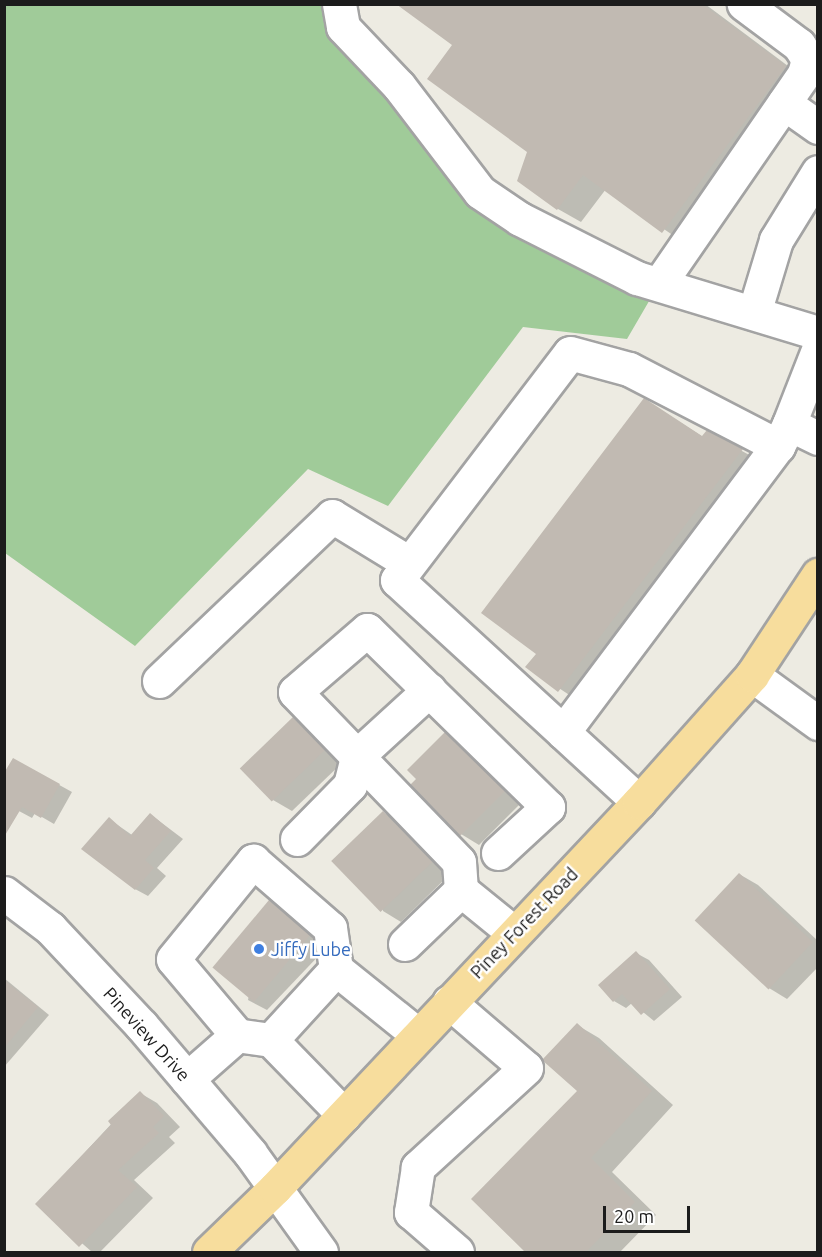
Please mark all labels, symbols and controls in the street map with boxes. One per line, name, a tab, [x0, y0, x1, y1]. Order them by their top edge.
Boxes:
street label: Piney Forest Road	[466, 863, 582, 983]
place label: Jiffy Lube	[271, 938, 351, 960]
marker: Jiffy Lube	[252, 942, 266, 956]
street label: Pineview Drive	[99, 983, 195, 1085]
scale bar	[606, 1194, 693, 1232]
text: 20 m	[614, 1206, 654, 1226]

